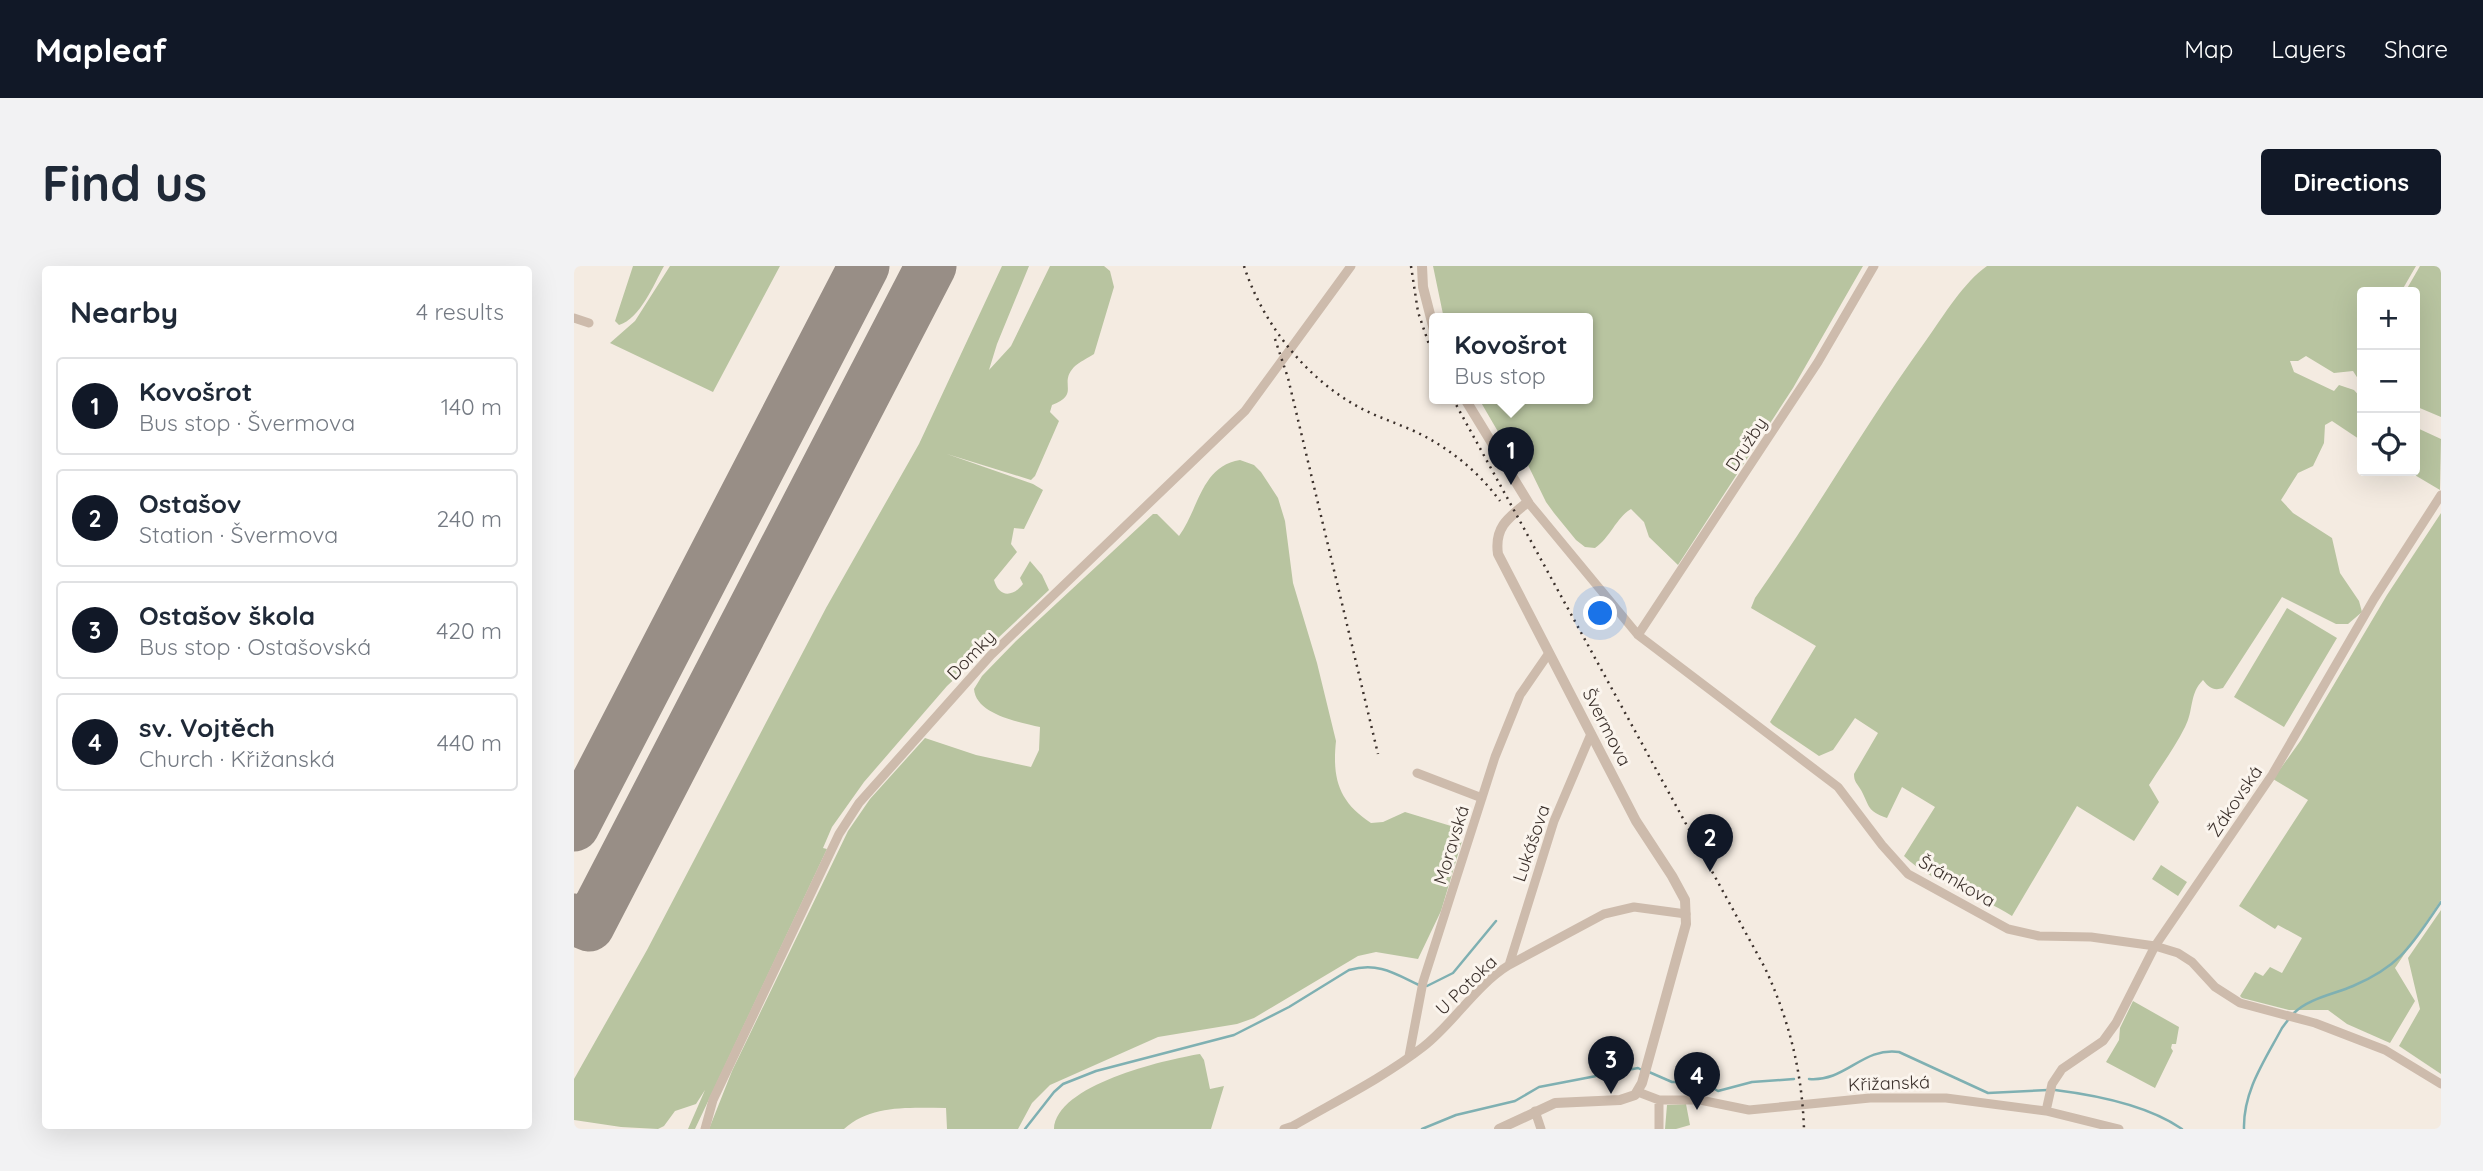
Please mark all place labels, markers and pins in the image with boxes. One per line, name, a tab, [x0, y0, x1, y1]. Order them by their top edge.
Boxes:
pin: 1	[1488, 427, 1534, 485]
pin: 2	[1687, 814, 1733, 872]
pin: 3	[1588, 1036, 1634, 1094]
pin: 4	[1674, 1052, 1720, 1110]

